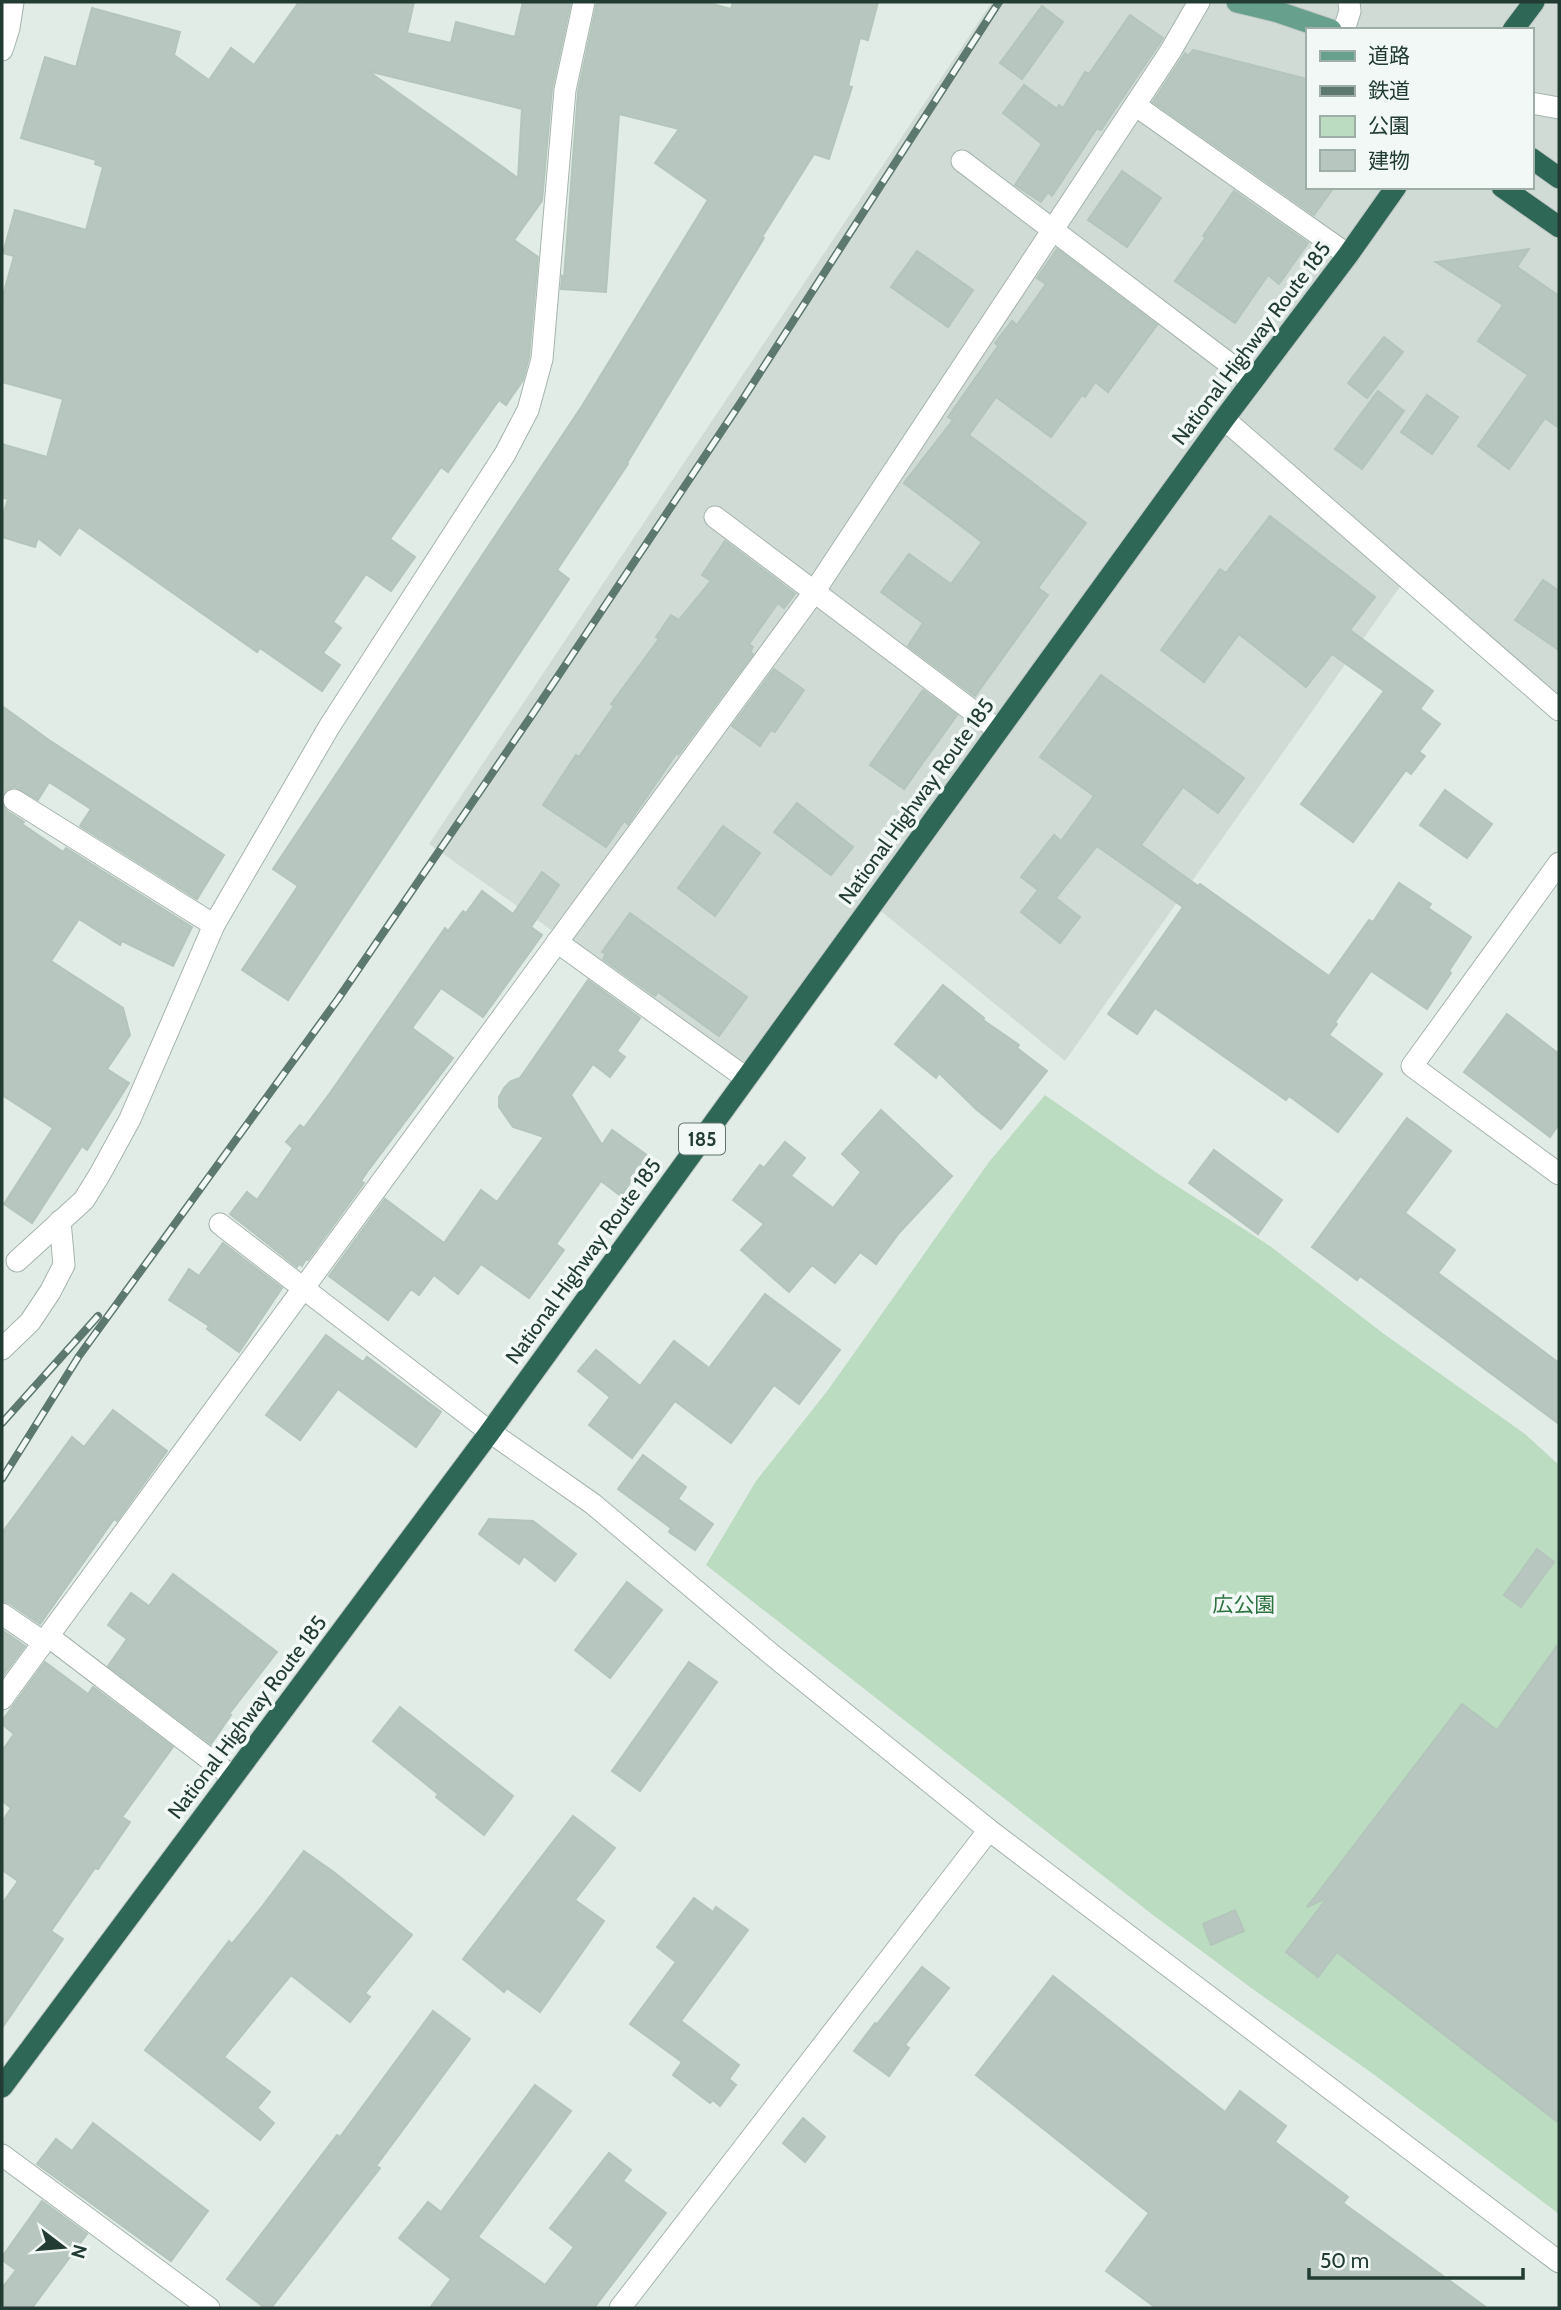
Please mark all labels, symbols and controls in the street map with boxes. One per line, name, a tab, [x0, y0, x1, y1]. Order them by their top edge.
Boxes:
legend	[1306, 28, 1533, 189]
text: 道路	[1368, 43, 1410, 68]
text: 鉄道	[1368, 78, 1410, 103]
text: 公園	[1368, 113, 1410, 138]
text: 建物	[1368, 148, 1410, 173]
street label: National Highway Route 185	[1166, 236, 1336, 450]
street label: National Highway Route 185	[833, 693, 999, 909]
road number: 185	[679, 1124, 725, 1154]
street label: National Highway Route 185	[500, 1153, 666, 1369]
park label: 広公園	[1213, 1592, 1276, 1617]
street label: National Highway Route 185	[162, 1610, 332, 1824]
north arrow	[28, 2212, 98, 2282]
scale bar	[1309, 2236, 1522, 2280]
text: N	[66, 2242, 92, 2261]
text: 50 m	[1320, 2248, 1369, 2273]

